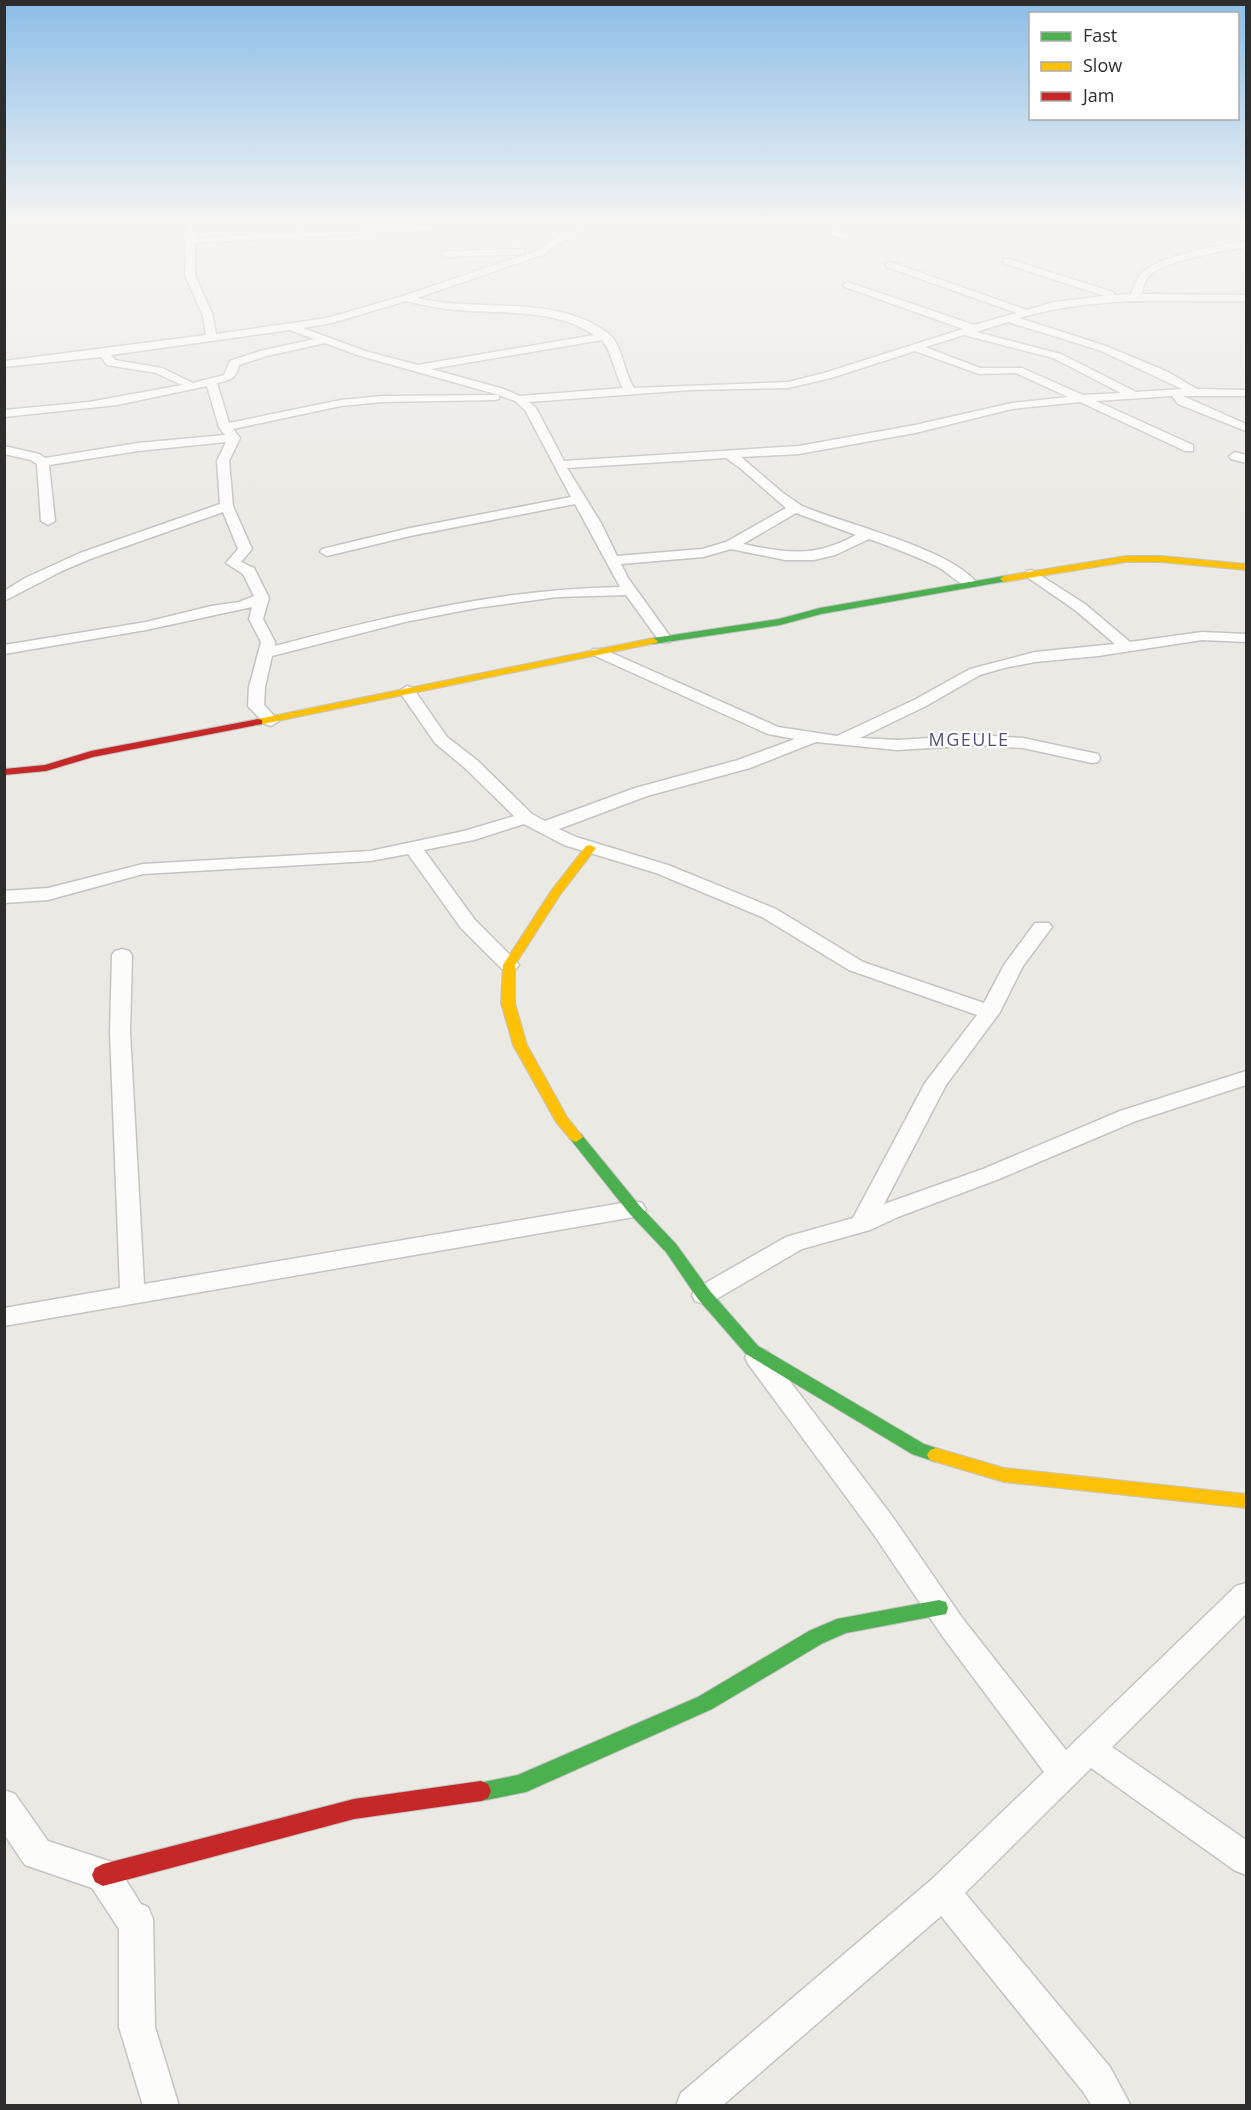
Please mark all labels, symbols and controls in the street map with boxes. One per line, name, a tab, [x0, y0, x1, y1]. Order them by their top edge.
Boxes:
legend	[1029, 12, 1239, 120]
text: Fast	[1083, 23, 1117, 47]
text: Slow	[1083, 53, 1122, 77]
text: Jam	[1081, 83, 1115, 107]
district label: MGEULE	[929, 727, 1009, 751]

